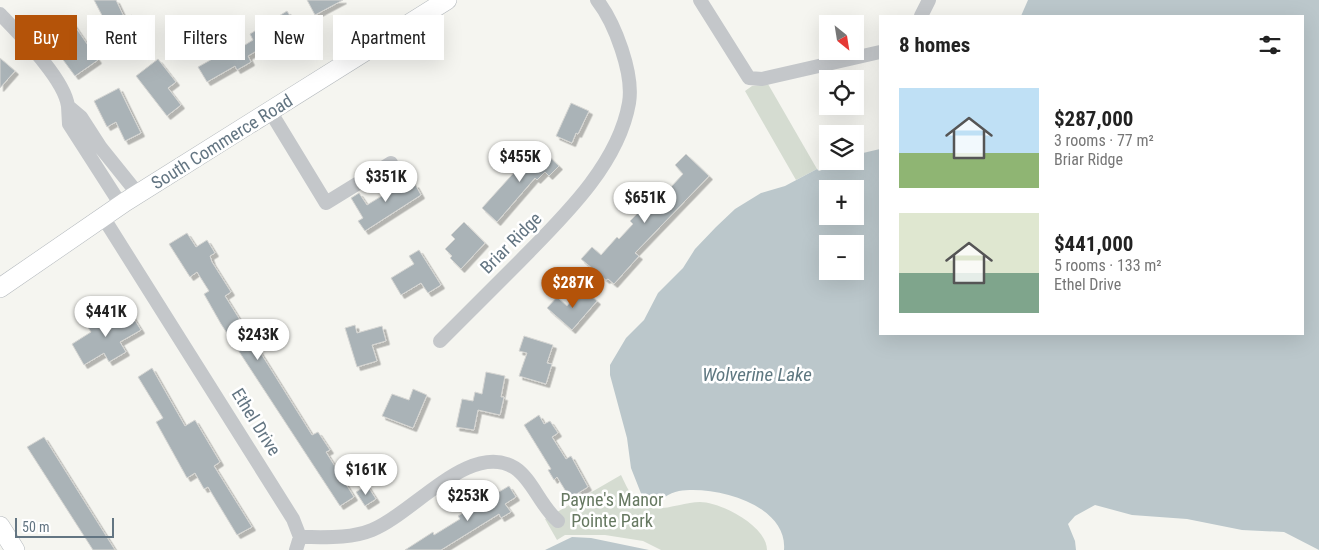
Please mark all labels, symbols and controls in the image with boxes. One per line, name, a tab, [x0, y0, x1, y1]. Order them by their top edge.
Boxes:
chip: Buy	[15, 15, 77, 60]
chip: Rent	[87, 15, 155, 60]
chip: Filters	[165, 15, 245, 60]
chip: New	[255, 15, 323, 60]
chip: Apartment	[333, 15, 444, 60]
north arrow	[819, 15, 864, 60]
map controls	[819, 15, 864, 280]
icon: filters	[1256, 31, 1284, 59]
text: 8 homes	[899, 33, 970, 57]
button: locate	[819, 70, 864, 115]
street label: South Commerce Road	[147, 90, 296, 193]
text: $287,000	[1054, 107, 1133, 131]
icon: home	[939, 108, 999, 168]
button: layers	[819, 125, 864, 170]
text: 3 rooms · 77 m²	[1054, 131, 1154, 150]
pin: $455K	[485, 140, 555, 183]
text: $455K	[499, 147, 541, 166]
text: Briar Ridge	[1054, 150, 1123, 169]
pin: $351K	[351, 160, 421, 203]
text: $351K	[365, 167, 407, 186]
button: +	[819, 180, 864, 225]
pin: $651K	[610, 182, 680, 224]
text: $651K	[624, 188, 666, 207]
street label: Briar Ridge	[476, 208, 546, 278]
text: $441,000	[1054, 232, 1133, 256]
icon: home	[939, 233, 999, 293]
button: −	[819, 235, 864, 280]
text: 5 rooms · 133 m²	[1054, 256, 1162, 275]
pin: $287K	[538, 266, 608, 309]
text: $287K	[552, 273, 594, 292]
text: Ethel Drive	[1054, 275, 1121, 294]
pin: $441K	[71, 296, 141, 338]
text: $441K	[85, 302, 127, 321]
pin: $243K	[223, 318, 293, 361]
text: $243K	[237, 325, 279, 344]
water label: Wolverine Lake	[702, 363, 812, 386]
street label: Ethel Drive	[227, 384, 285, 459]
pin: $161K	[331, 454, 401, 496]
text: $161K	[345, 460, 387, 479]
pin: $253K	[433, 480, 503, 522]
text: $253K	[447, 486, 489, 505]
park label: Payne's Manor Pointe Park	[560, 489, 664, 531]
scale bar	[15, 515, 114, 538]
text: 50 m	[22, 519, 50, 535]

